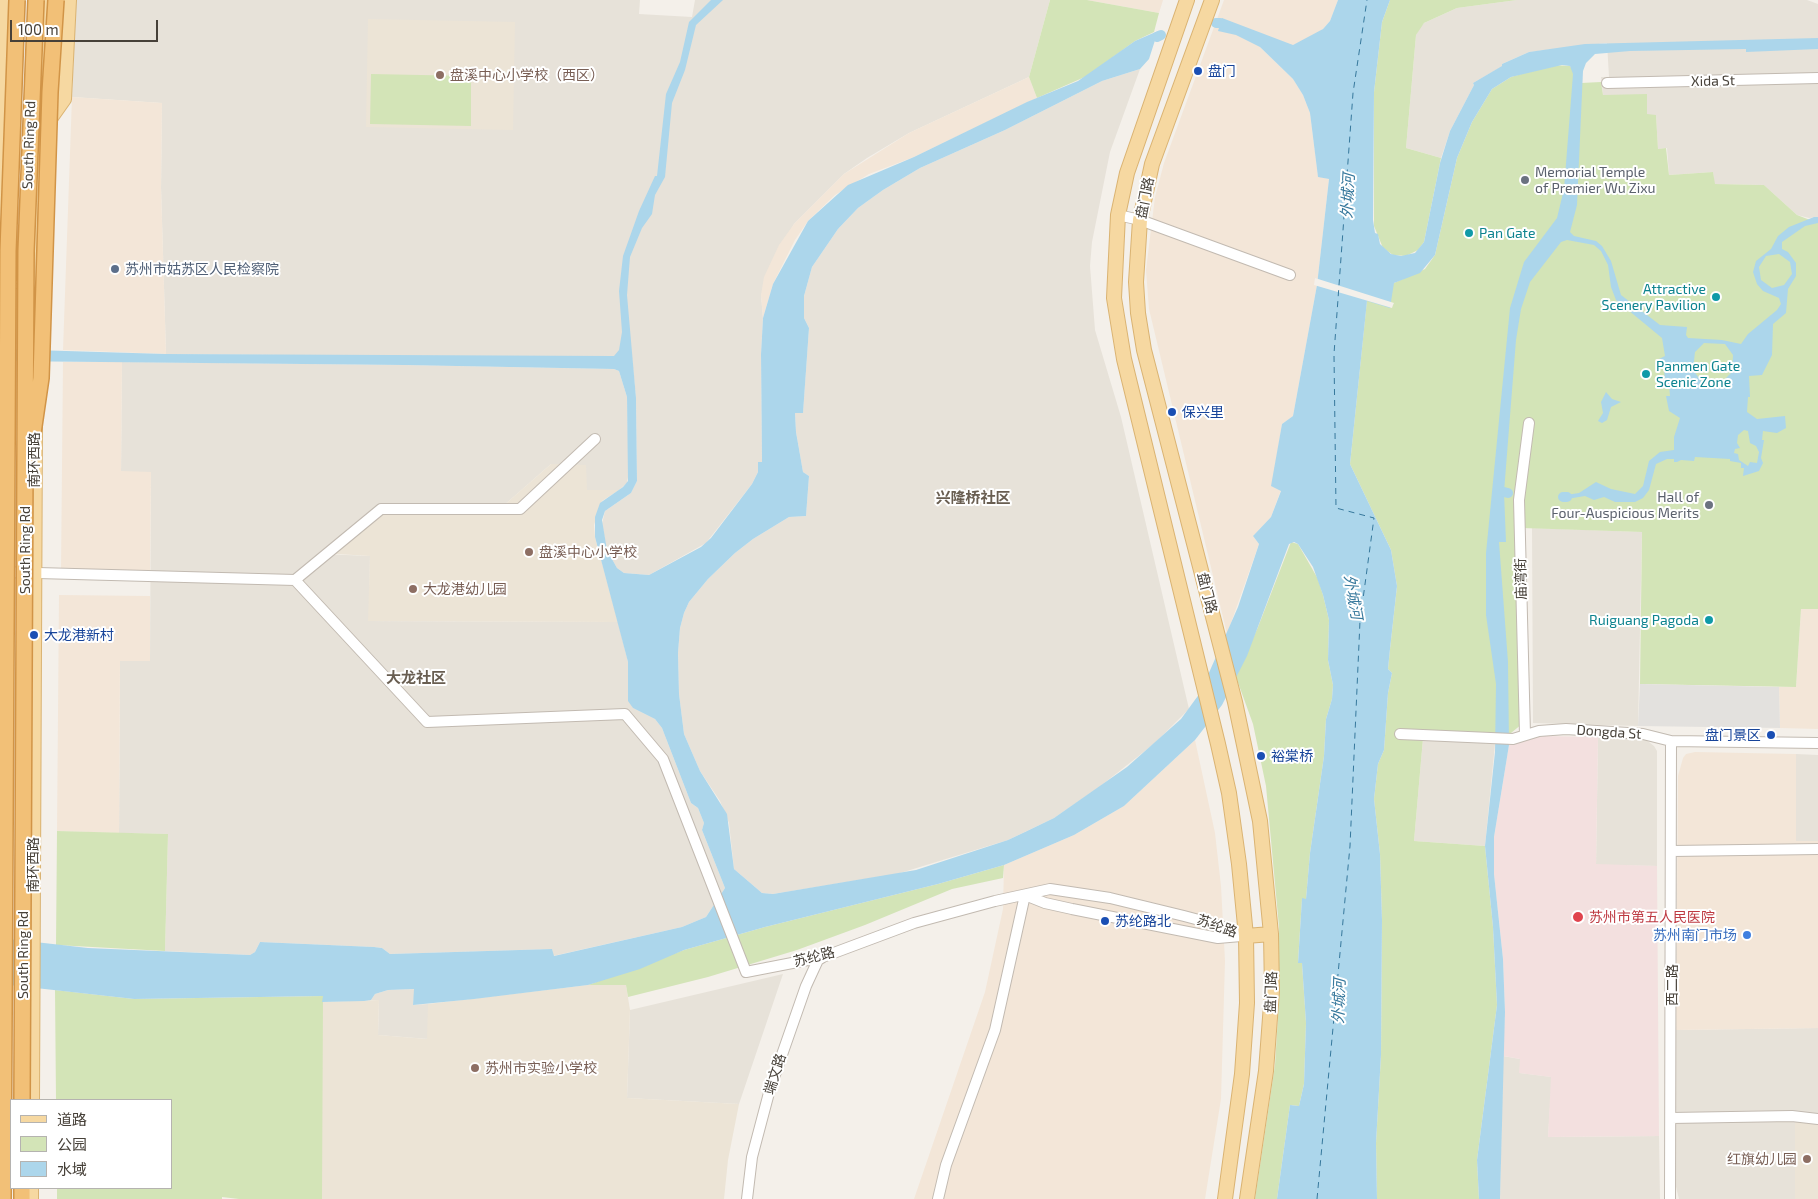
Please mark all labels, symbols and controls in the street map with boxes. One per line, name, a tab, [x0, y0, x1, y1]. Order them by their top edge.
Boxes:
scale bar	[12, 10, 160, 42]
text: 100 m	[18, 20, 59, 38]
place label: 盘门	[1208, 63, 1236, 79]
marker: 盘门	[1192, 65, 1204, 77]
place label: 盘溪中心小学校（西区）	[450, 67, 604, 83]
marker: 盘溪中心小学校（西区）	[434, 69, 446, 81]
street label: Xida St	[1691, 72, 1735, 90]
street label: South Ring Rd	[19, 101, 39, 189]
place label: Memorial Temple of Premier Wu Zixu	[1535, 164, 1656, 196]
water label: 外城河	[1338, 173, 1358, 219]
marker: Memorial Temple of Premier Wu Zixu	[1519, 174, 1531, 186]
street label: 盘门路	[1133, 176, 1157, 220]
place label: Pan Gate	[1479, 225, 1535, 241]
marker: Pan Gate	[1463, 227, 1475, 239]
place label: 苏州市姑苏区人民检察院	[125, 261, 279, 277]
marker: 苏州市姑苏区人民检察院	[109, 263, 121, 275]
place label: Attractive Scenery Pavilion	[1602, 281, 1706, 314]
marker: Attractive Scenery Pavilion	[1710, 291, 1722, 303]
place label: Panmen Gate Scenic Zone	[1656, 358, 1740, 391]
marker: Panmen Gate Scenic Zone	[1640, 368, 1652, 380]
place label: 保兴里	[1182, 404, 1224, 420]
marker: 保兴里	[1166, 406, 1178, 418]
street label: 南环西路	[26, 432, 42, 488]
district label: 兴隆桥社区	[936, 489, 1010, 507]
place label: Hall of Four-Auspicious Merits	[1551, 489, 1699, 522]
marker: Hall of Four-Auspicious Merits	[1703, 499, 1715, 511]
street label: South Ring Rd	[17, 506, 33, 594]
place label: 盘溪中心小学校	[539, 544, 637, 560]
marker: 盘溪中心小学校	[523, 546, 535, 558]
street label: 庙湾街	[1512, 558, 1530, 600]
street label: 盘门路	[1194, 571, 1220, 615]
water label: 外城河	[1340, 573, 1366, 621]
place label: 大龙港幼儿园	[423, 581, 507, 597]
marker: 大龙港幼儿园	[407, 583, 419, 595]
place label: Ruiguang Pagoda	[1589, 612, 1699, 628]
marker: Ruiguang Pagoda	[1703, 614, 1715, 626]
place label: 大龙港新村	[44, 627, 114, 643]
marker: 大龙港新村	[28, 629, 40, 641]
district label: 大龙社区	[386, 669, 446, 687]
street label: Dongda St	[1576, 721, 1642, 743]
place label: 盘门景区	[1705, 727, 1761, 743]
marker: 盘门景区	[1765, 729, 1777, 741]
place label: 裕棠桥	[1271, 748, 1313, 764]
marker: 裕棠桥	[1255, 750, 1267, 762]
street label: 南环西路	[25, 837, 41, 893]
place label: 苏州市第五人民医院	[1589, 909, 1715, 925]
marker: 苏州市第五人民医院	[1571, 910, 1585, 924]
street label: South Ring Rd	[15, 911, 31, 999]
street label: 苏纶路	[1194, 911, 1240, 941]
place label: 苏纶路北	[1115, 913, 1171, 929]
marker: 苏纶路北	[1099, 915, 1111, 927]
place label: 苏州南门市场	[1653, 927, 1737, 943]
marker: 苏州南门市场	[1741, 929, 1753, 941]
street label: 苏纶路	[792, 944, 836, 970]
street label: 西二路	[1664, 964, 1680, 1006]
street label: 盘门路	[1262, 971, 1280, 1013]
water label: 外城河	[1329, 978, 1349, 1024]
street label: 端文路	[761, 1051, 789, 1097]
place label: 苏州市实验小学校	[485, 1060, 597, 1076]
marker: 苏州市实验小学校	[469, 1062, 481, 1074]
legend	[10, 1099, 172, 1189]
text: 道路	[57, 1110, 87, 1128]
text: 公园	[57, 1135, 87, 1153]
place label: 红旗幼儿园	[1727, 1151, 1797, 1167]
marker: 红旗幼儿园	[1801, 1153, 1813, 1165]
text: 水域	[57, 1160, 87, 1178]

